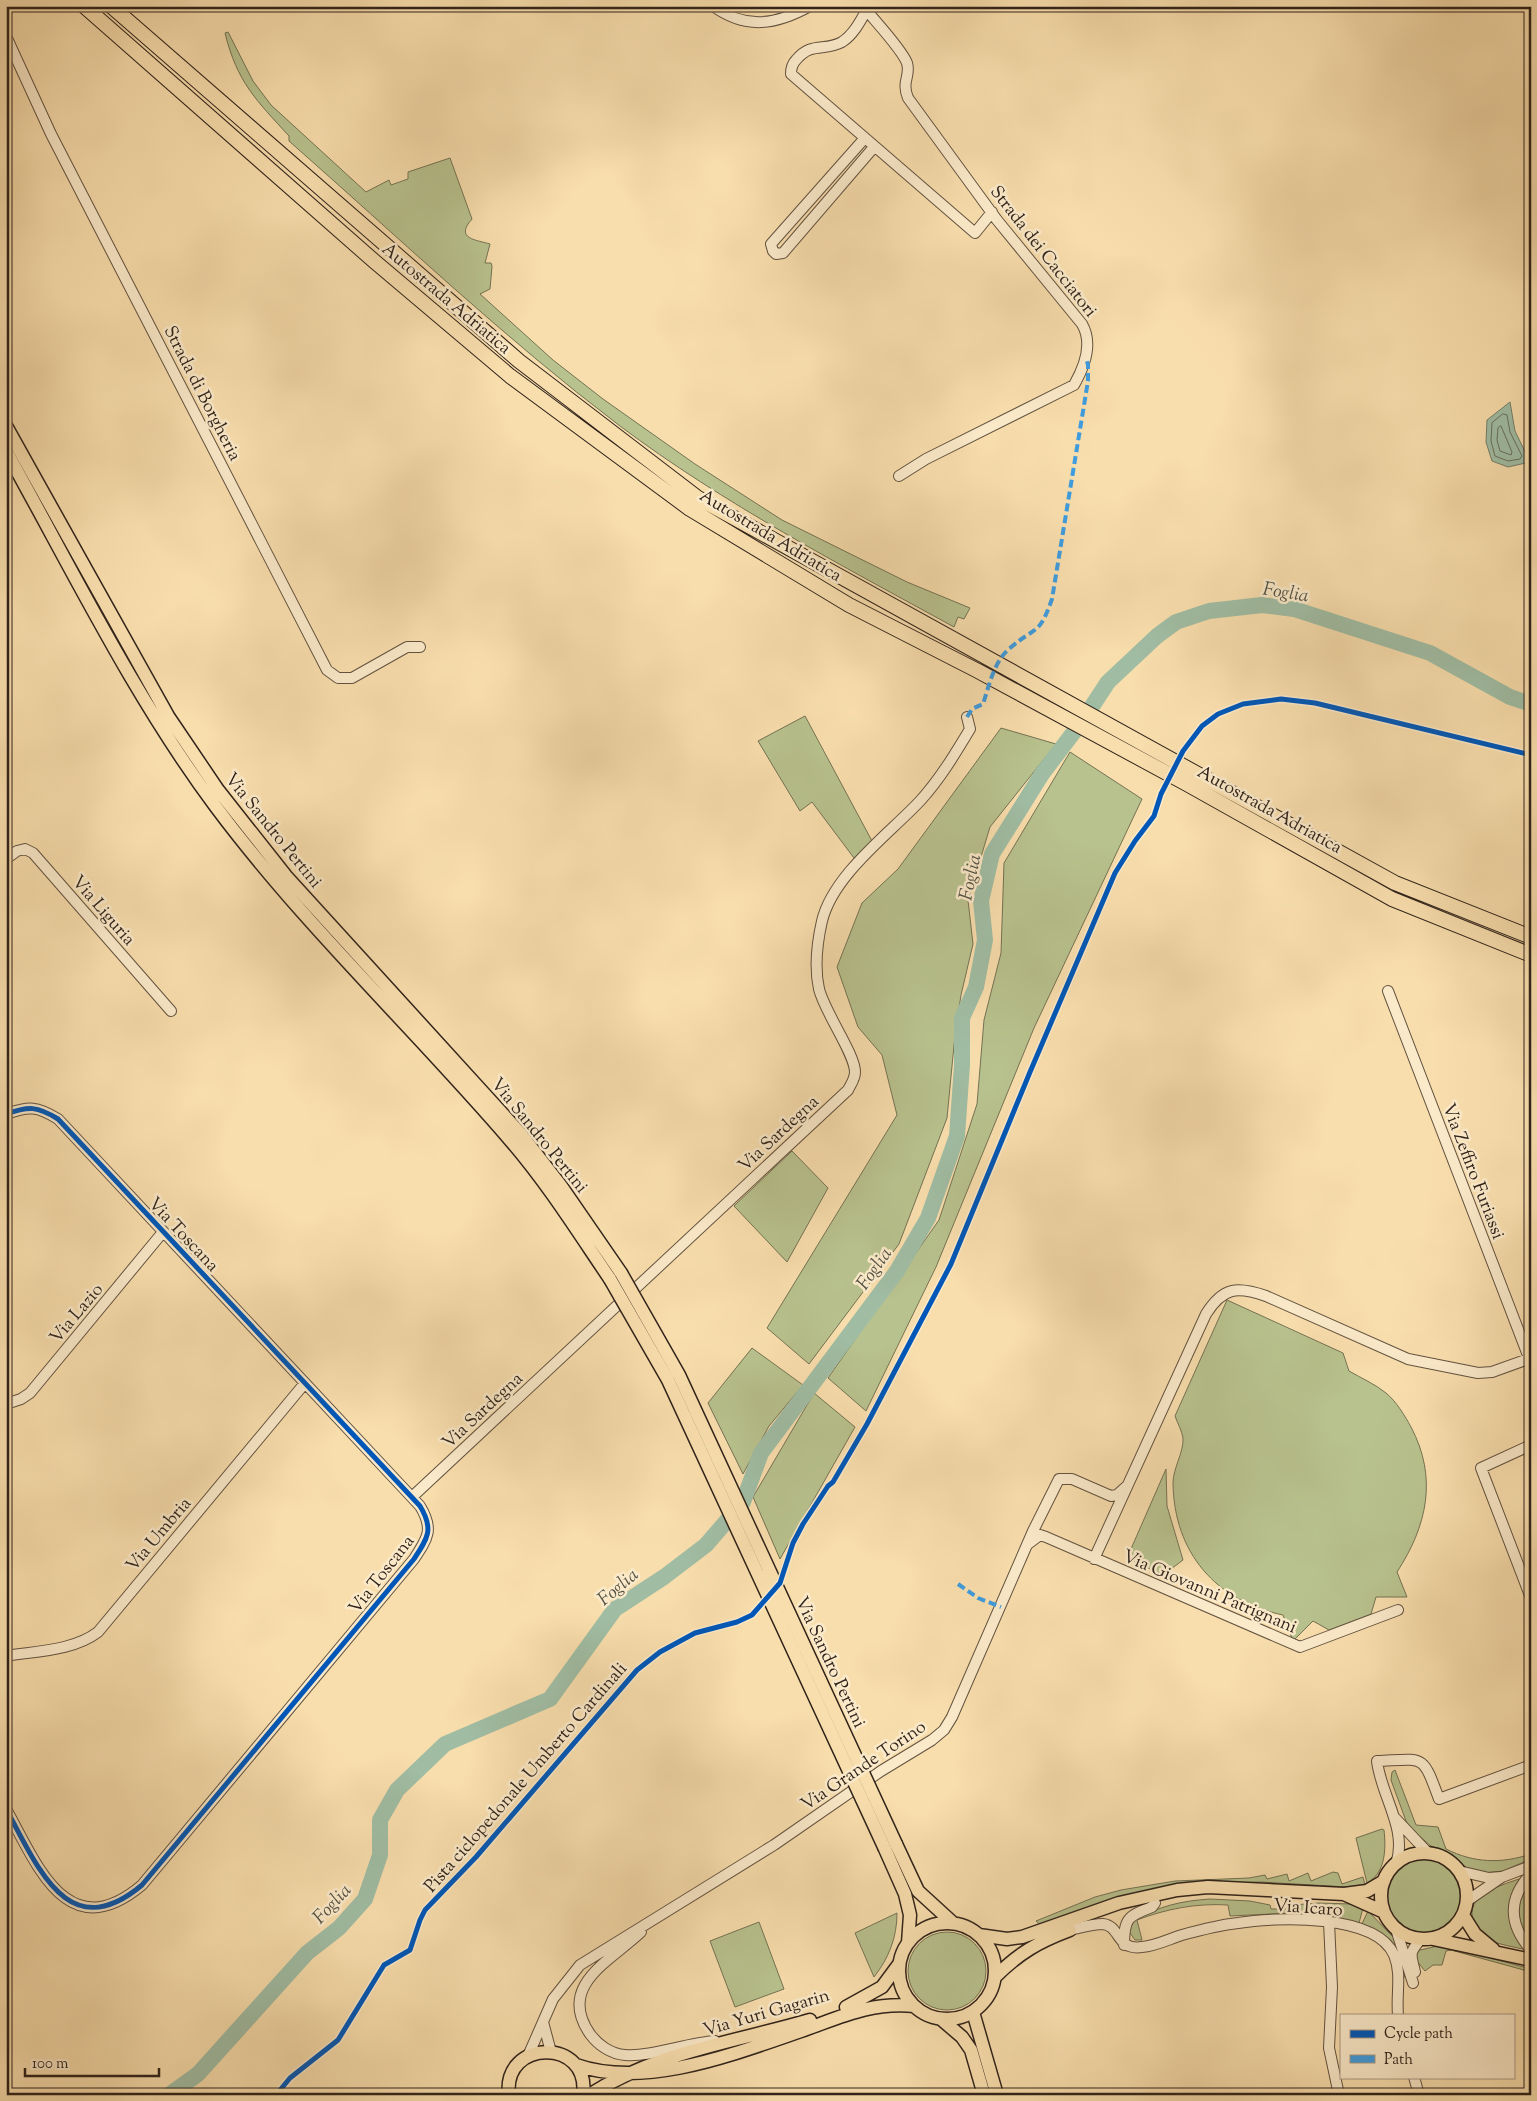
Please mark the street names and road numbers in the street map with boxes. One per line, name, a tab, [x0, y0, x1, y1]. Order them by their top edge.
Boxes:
street label: Strada dei Cacciatori	[983, 181, 1102, 324]
street label: Autostrada Adriatica	[375, 237, 516, 362]
street label: Strada di Borgheria	[156, 322, 247, 466]
street label: Autostrada Adriatica	[694, 484, 846, 590]
street label: Autostrada Adriatica	[1192, 760, 1346, 861]
street label: Via Sandro Pertini	[218, 768, 327, 895]
street label: Via Liguria	[64, 870, 140, 952]
street label: Via Sandro Pertini	[484, 1073, 593, 1200]
street label: Via Sardegna	[733, 1090, 826, 1179]
street label: Via Zeffiro Furiassi	[1434, 1100, 1510, 1243]
street label: Via Toscana	[141, 1192, 224, 1279]
street label: Via Lazio	[45, 1278, 111, 1350]
street label: Via Sardegna	[437, 1367, 530, 1456]
street label: Via Umbria	[121, 1492, 198, 1578]
street label: Via Toscana	[343, 1530, 422, 1620]
street label: Via Giovanni Patrignani	[1118, 1544, 1300, 1641]
street label: Via Sandro Pertini	[787, 1593, 871, 1733]
street label: Pista ciclopedonale Umberto Cardinali	[419, 1657, 634, 1899]
street label: Via Grande Torino	[796, 1715, 932, 1818]
street label: Via Icaro	[1272, 1894, 1344, 1924]
street label: Via Yuri Gagarin	[700, 1983, 833, 2044]

